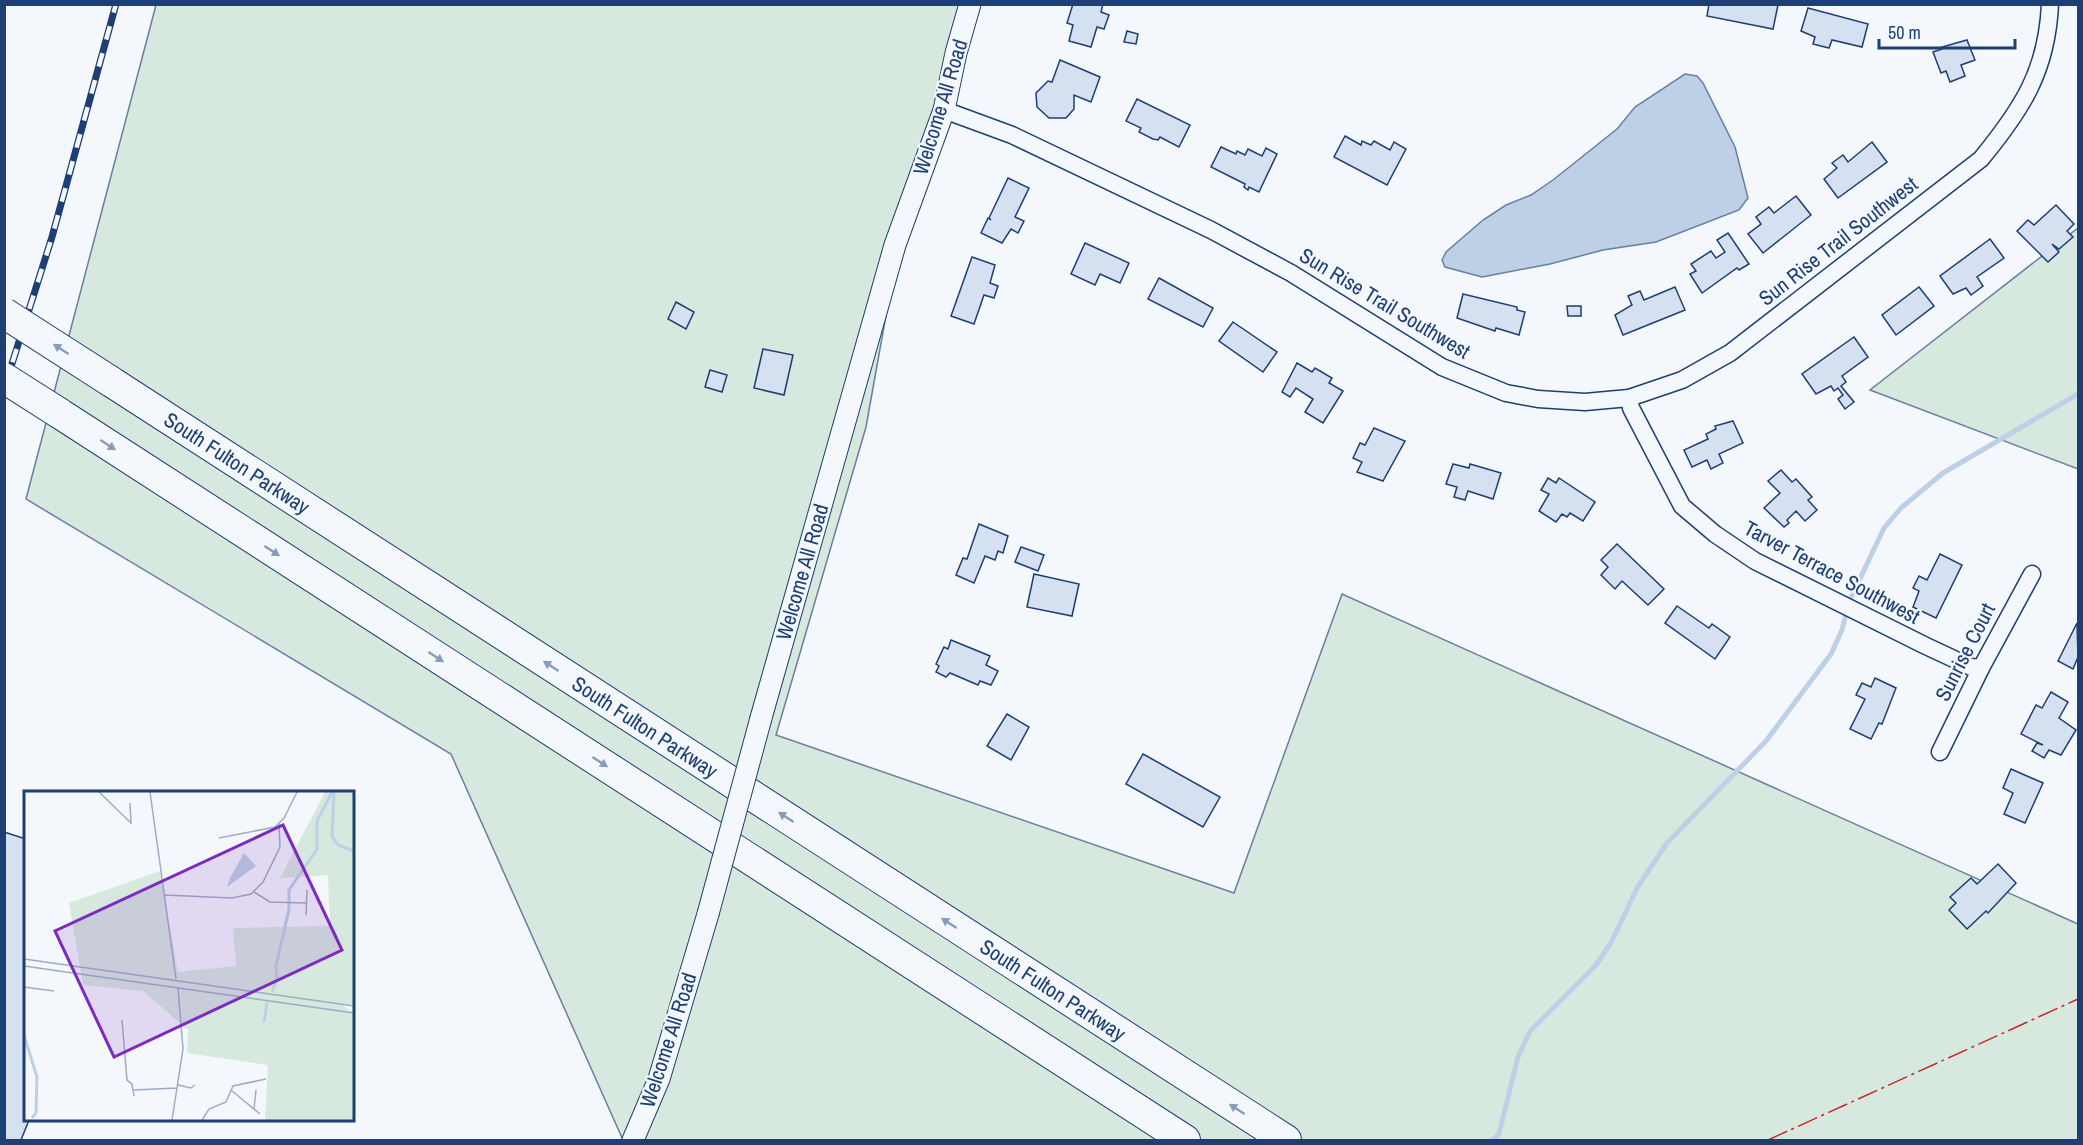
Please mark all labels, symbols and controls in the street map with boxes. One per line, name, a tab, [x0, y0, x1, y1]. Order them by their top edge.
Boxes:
scale bar	[1879, 12, 2016, 50]
text: 50 m	[1888, 20, 1921, 45]
street label: Welcome All Road	[906, 36, 974, 178]
street label: Sun Rise Trail Southwest	[1753, 170, 1924, 312]
street label: Sun Rise Trail Southwest	[1294, 241, 1476, 366]
one-way arrow	[53, 343, 69, 355]
street label: South Fulton Parkway	[158, 405, 316, 521]
one-way arrow	[100, 440, 116, 451]
street label: Welcome All Road	[769, 501, 835, 643]
street label: Tarver Terrace Southwest	[1739, 513, 1925, 631]
one-way arrow	[264, 545, 280, 556]
street label: Sunrise Court	[1928, 598, 2002, 706]
one-way arrow	[428, 651, 444, 662]
one-way arrow	[543, 661, 559, 672]
street label: South Fulton Parkway	[566, 669, 724, 785]
one-way arrow	[592, 757, 608, 768]
inset map	[24, 791, 354, 1121]
one-way arrow	[777, 812, 794, 823]
one-way arrow	[942, 917, 958, 929]
street label: South Fulton Parkway	[974, 932, 1132, 1048]
street label: Welcome All Road	[633, 969, 703, 1111]
one-way arrow	[1228, 1103, 1245, 1114]

